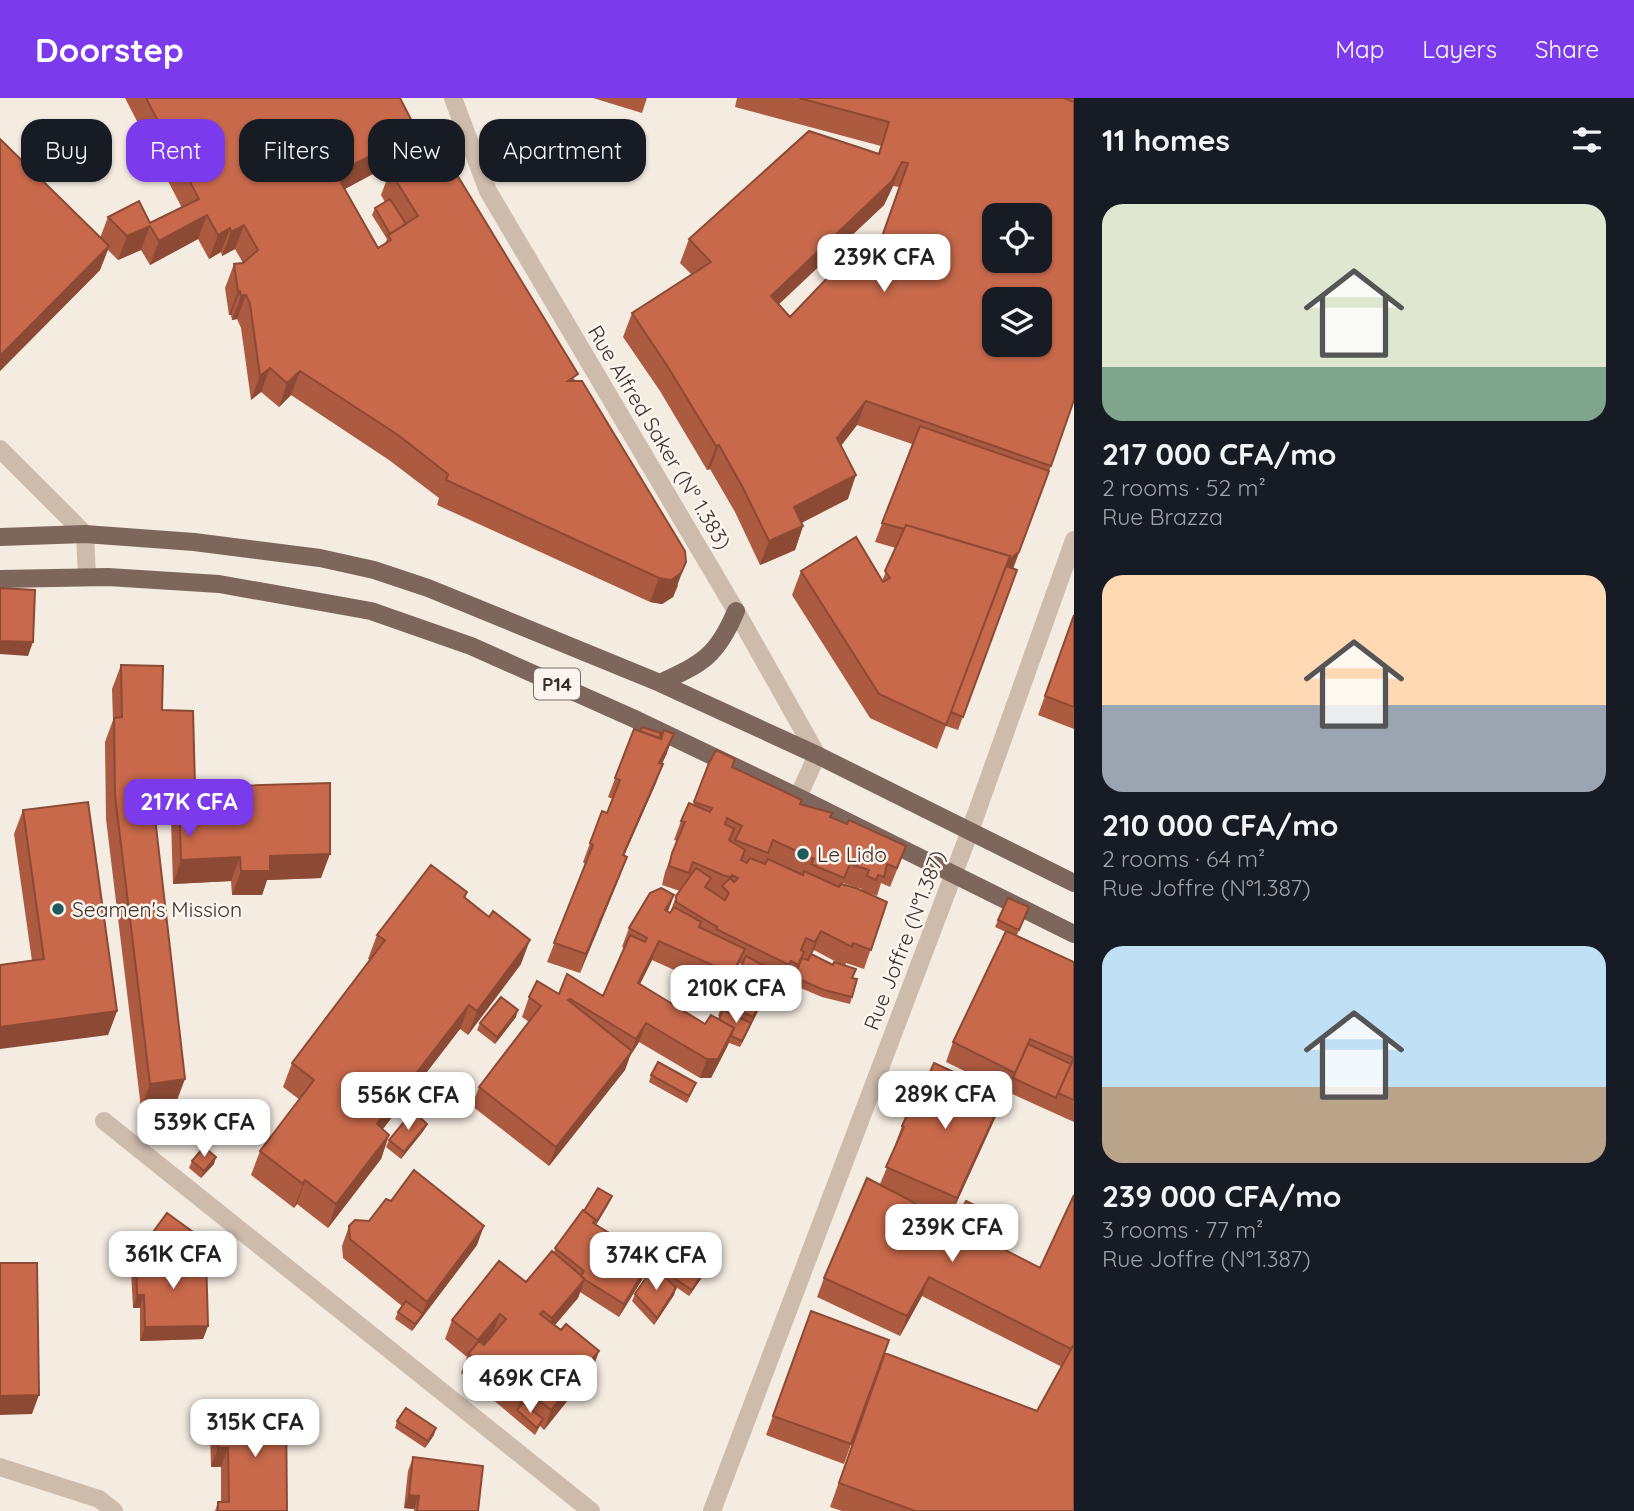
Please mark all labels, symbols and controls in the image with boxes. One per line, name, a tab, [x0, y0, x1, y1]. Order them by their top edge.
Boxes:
text: Doorstep	[35, 29, 184, 70]
text: Map	[1335, 34, 1384, 64]
text: Layers	[1422, 34, 1497, 64]
text: Share	[1535, 34, 1599, 64]
chip: Buy	[21, 119, 112, 182]
chip: Rent	[126, 119, 225, 182]
chip: Filters	[239, 119, 354, 182]
chip: New	[368, 119, 465, 182]
chip: Apartment	[479, 119, 646, 182]
text: 11 homes	[1102, 121, 1230, 159]
icon: filters	[1568, 121, 1606, 159]
map controls	[982, 203, 1052, 357]
button: locate	[982, 203, 1052, 273]
pin: 239K CFA	[812, 234, 956, 294]
text: 239K CFA	[833, 242, 935, 271]
icon: home	[1291, 250, 1417, 376]
button: layers	[982, 287, 1052, 357]
street label: Rue Alfred Saker (N° 1.383)	[583, 320, 737, 554]
text: 217 000 CFA/mo	[1102, 435, 1337, 473]
text: 2 rooms · 52 m²	[1102, 473, 1266, 502]
text: Rue Brazza	[1102, 502, 1223, 531]
icon: home	[1291, 621, 1417, 747]
road number: P14	[534, 668, 580, 699]
pin: 217K CFA	[117, 780, 261, 839]
text: 217K CFA	[140, 787, 238, 816]
text: 210 000 CFA/mo	[1102, 806, 1339, 844]
place label: Le Lido	[817, 841, 887, 867]
text: 2 rooms · 64 m²	[1102, 844, 1265, 873]
marker: Le Lido	[795, 846, 811, 862]
street label: Rue Joffre (N°1.387)	[858, 846, 950, 1034]
text: Rue Joffre (N°1.387)	[1102, 873, 1311, 902]
place label: Seamen's Mission	[72, 896, 242, 922]
marker: Seamen's Mission	[50, 901, 66, 917]
pin: 210K CFA	[664, 965, 808, 1025]
text: 210K CFA	[687, 973, 785, 1002]
icon: home	[1291, 992, 1417, 1118]
pin: 556K CFA	[336, 1072, 480, 1132]
pin: 289K CFA	[873, 1072, 1017, 1131]
text: 289K CFA	[894, 1079, 996, 1108]
text: 556K CFA	[357, 1080, 459, 1109]
pin: 539K CFA	[132, 1100, 276, 1159]
text: 539K CFA	[153, 1107, 255, 1136]
text: 239 000 CFA/mo	[1102, 1177, 1342, 1215]
pin: 239K CFA	[880, 1204, 1024, 1264]
text: 239K CFA	[901, 1212, 1003, 1241]
text: 3 rooms · 77 m²	[1102, 1215, 1263, 1244]
pin: 361K CFA	[101, 1232, 245, 1291]
pin: 374K CFA	[584, 1232, 728, 1292]
text: 361K CFA	[125, 1239, 221, 1268]
text: 374K CFA	[606, 1240, 706, 1269]
text: Rue Joffre (N°1.387)	[1102, 1244, 1311, 1273]
pin: 469K CFA	[458, 1356, 602, 1415]
text: 469K CFA	[479, 1363, 581, 1392]
pin: 315K CFA	[183, 1400, 327, 1459]
text: 315K CFA	[206, 1407, 304, 1436]

